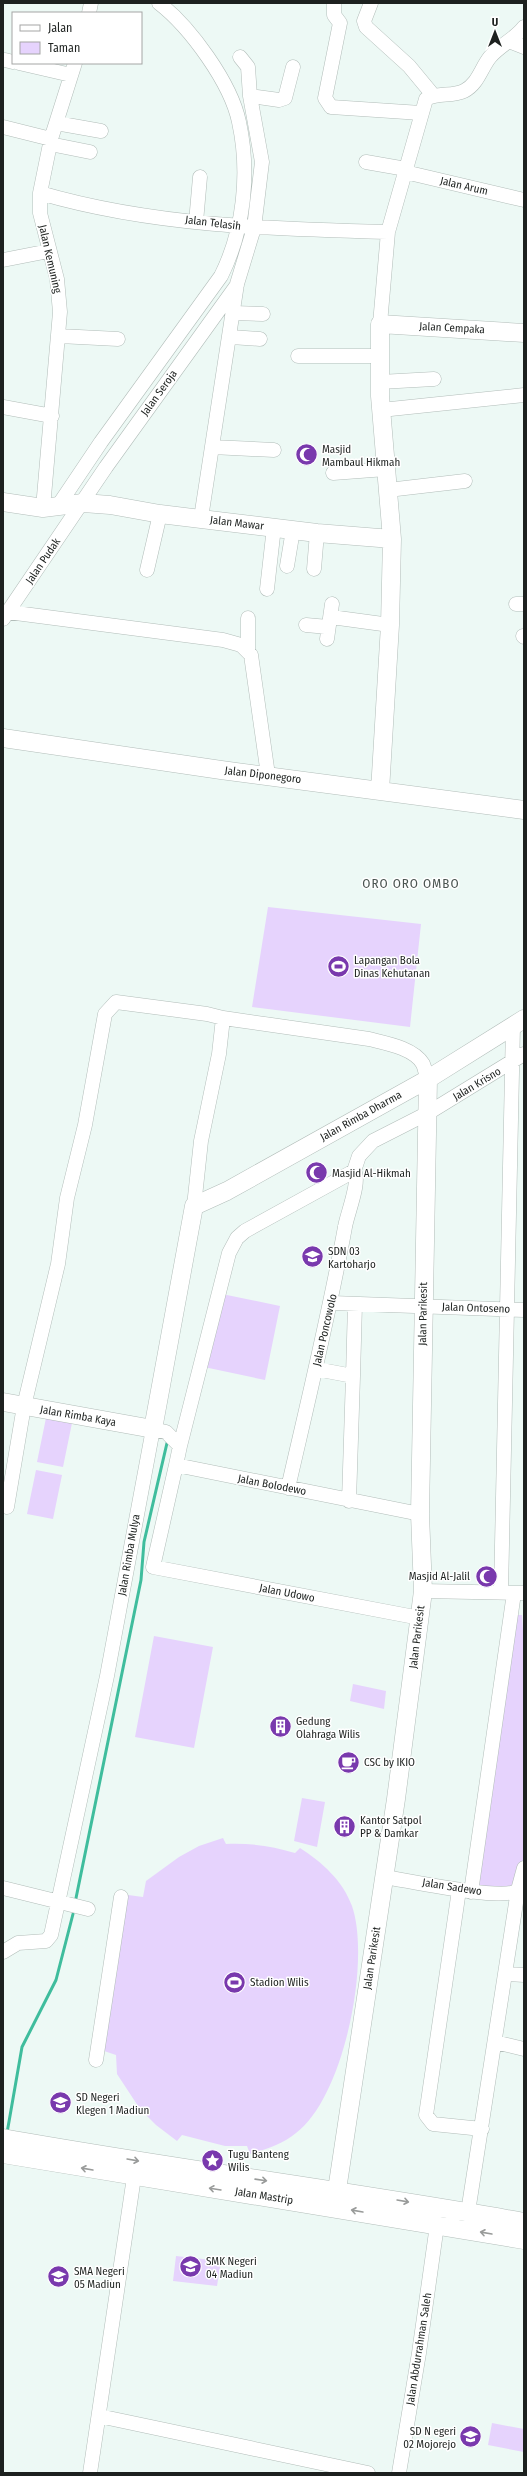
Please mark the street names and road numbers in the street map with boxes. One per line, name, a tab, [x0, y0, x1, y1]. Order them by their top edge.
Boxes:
street label: Jalan Arum	[439, 174, 489, 198]
street label: Jalan Telasih	[184, 213, 242, 233]
street label: Jalan Kemuning	[36, 224, 64, 295]
street label: Jalan Cempaka	[419, 320, 485, 336]
street label: Jalan Seroja	[138, 368, 180, 418]
street label: Jalan Mawar	[209, 513, 265, 533]
street label: Jalan Pudak	[23, 535, 64, 586]
street label: Jalan Diponegoro	[224, 764, 302, 786]
street label: Jalan Krisno	[451, 1065, 504, 1103]
street label: Jalan Rimba Dharma	[318, 1088, 404, 1144]
street label: Jalan Parikesit	[416, 1282, 430, 1346]
street label: Jalan Poncowolo	[310, 1292, 340, 1367]
street label: Jalan Ontoseno	[442, 1300, 511, 1316]
street label: Jalan Rimba Kaya	[39, 1403, 117, 1429]
street label: Jalan Bolodewo	[237, 1472, 308, 1498]
street label: Jalan Rimba Mulya	[115, 1513, 143, 1597]
street label: Jalan Udowo	[258, 1581, 316, 1605]
street label: Jalan Parikesit	[407, 1604, 427, 1669]
street label: Jalan Sadewo	[421, 1876, 483, 1898]
street label: Jalan Parikesit	[361, 1925, 383, 1990]
street label: Jalan Mastrip	[234, 2185, 294, 2207]
street label: Jalan Abdurrahman Saleh	[404, 2292, 434, 2406]

